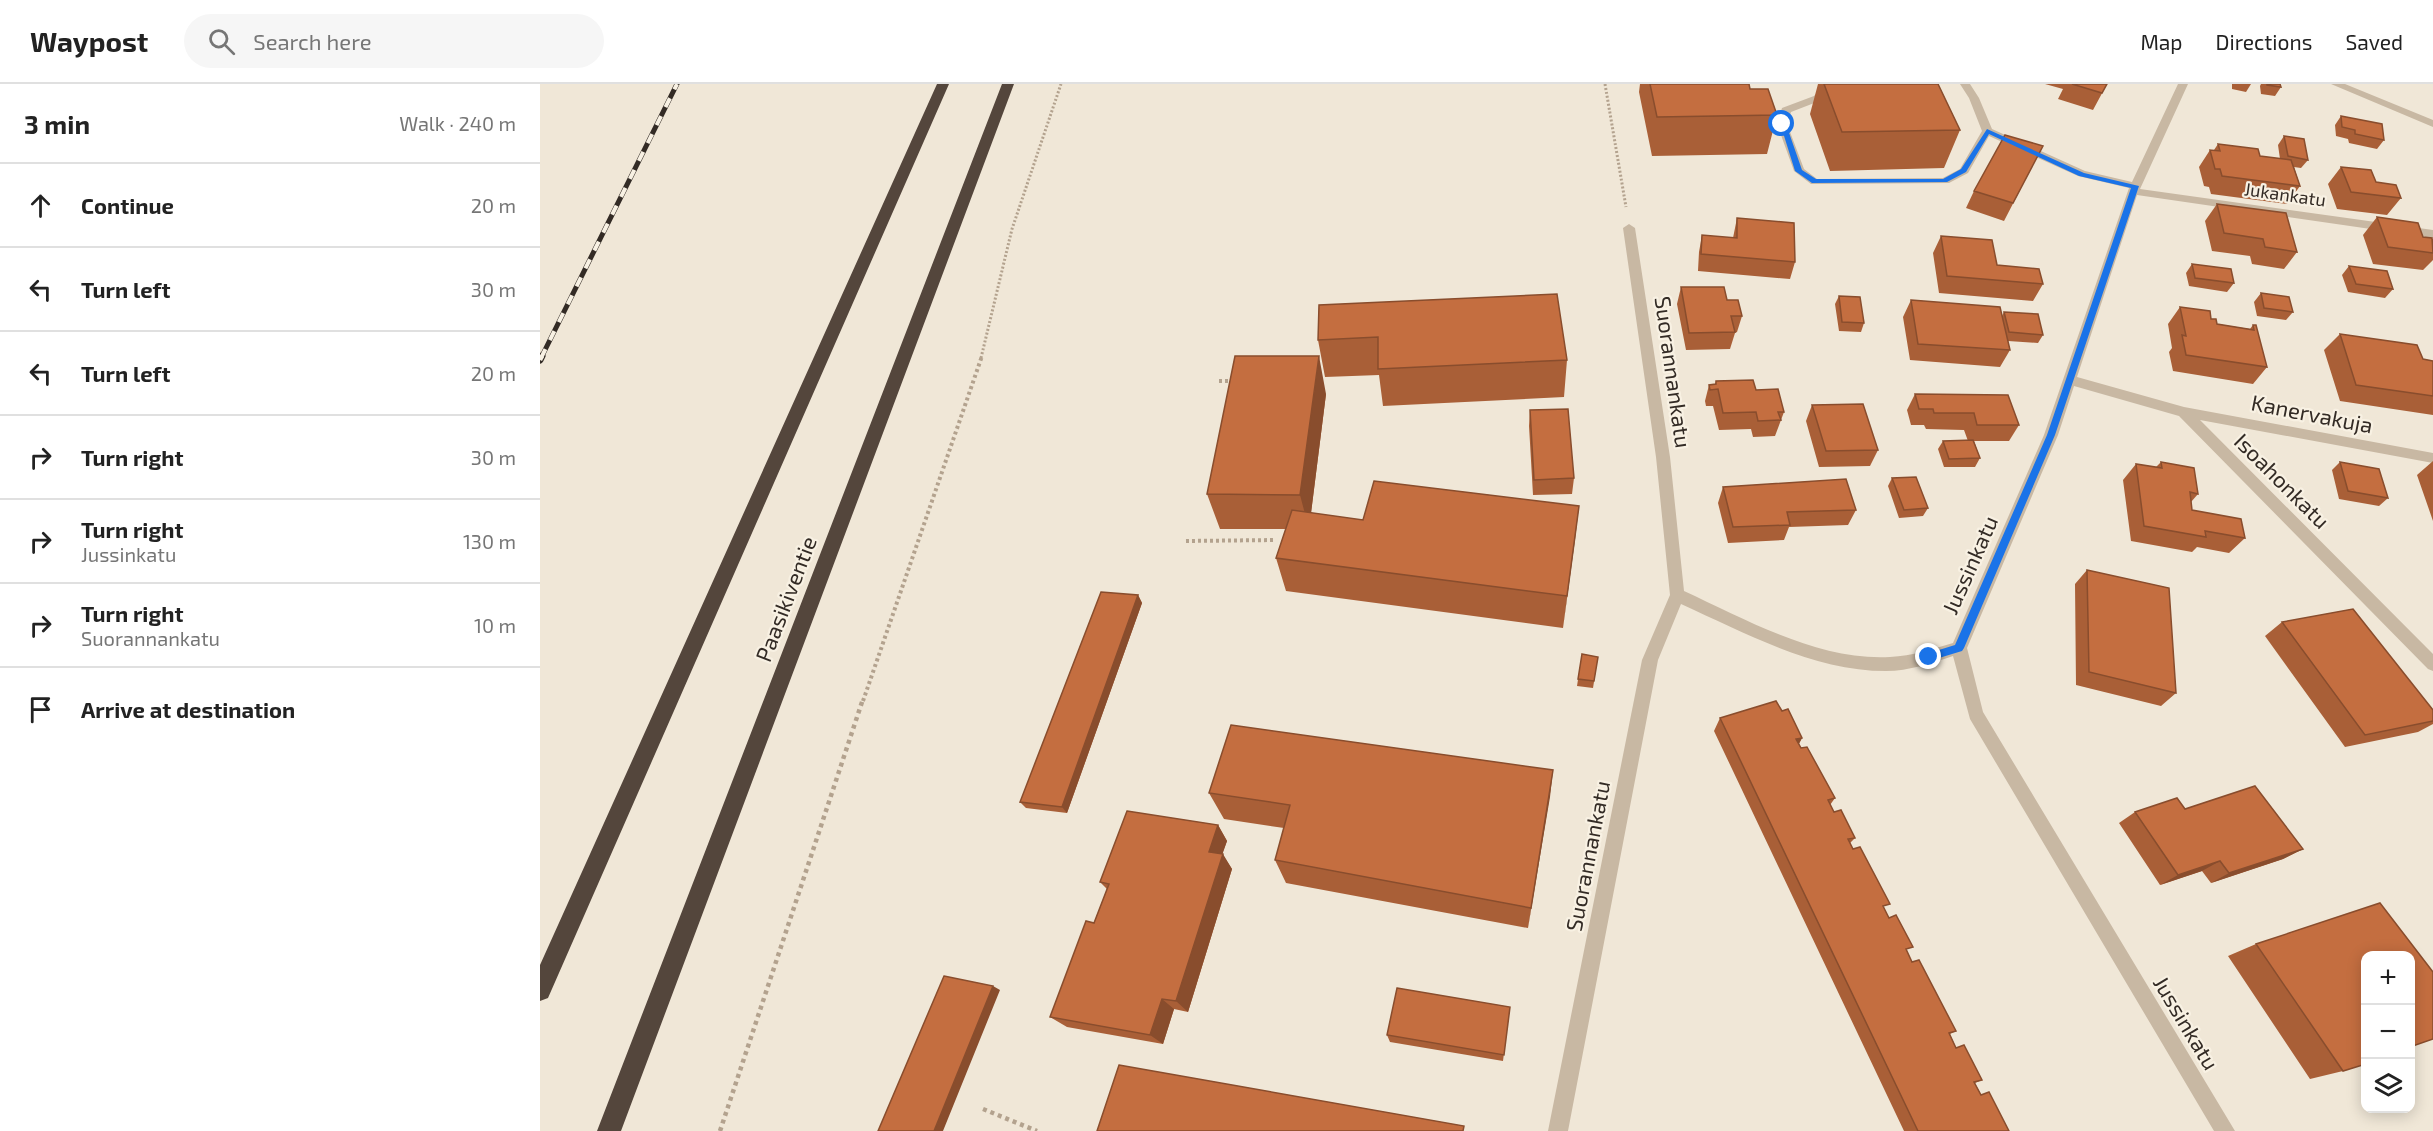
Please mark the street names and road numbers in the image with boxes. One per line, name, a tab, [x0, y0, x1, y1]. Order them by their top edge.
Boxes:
street label: Jukankatu	[2243, 177, 2327, 211]
street label: Suorannankatu	[1650, 294, 1698, 449]
street label: Kanervakuja	[2249, 388, 2375, 439]
street label: Isoahonkatu	[2230, 427, 2336, 533]
street label: Jussinkatu	[1936, 511, 2002, 618]
street label: Paasikiventie	[749, 532, 821, 665]
street label: Suorannankatu	[1560, 778, 1614, 933]
street label: Jussinkatu	[2149, 971, 2225, 1074]

